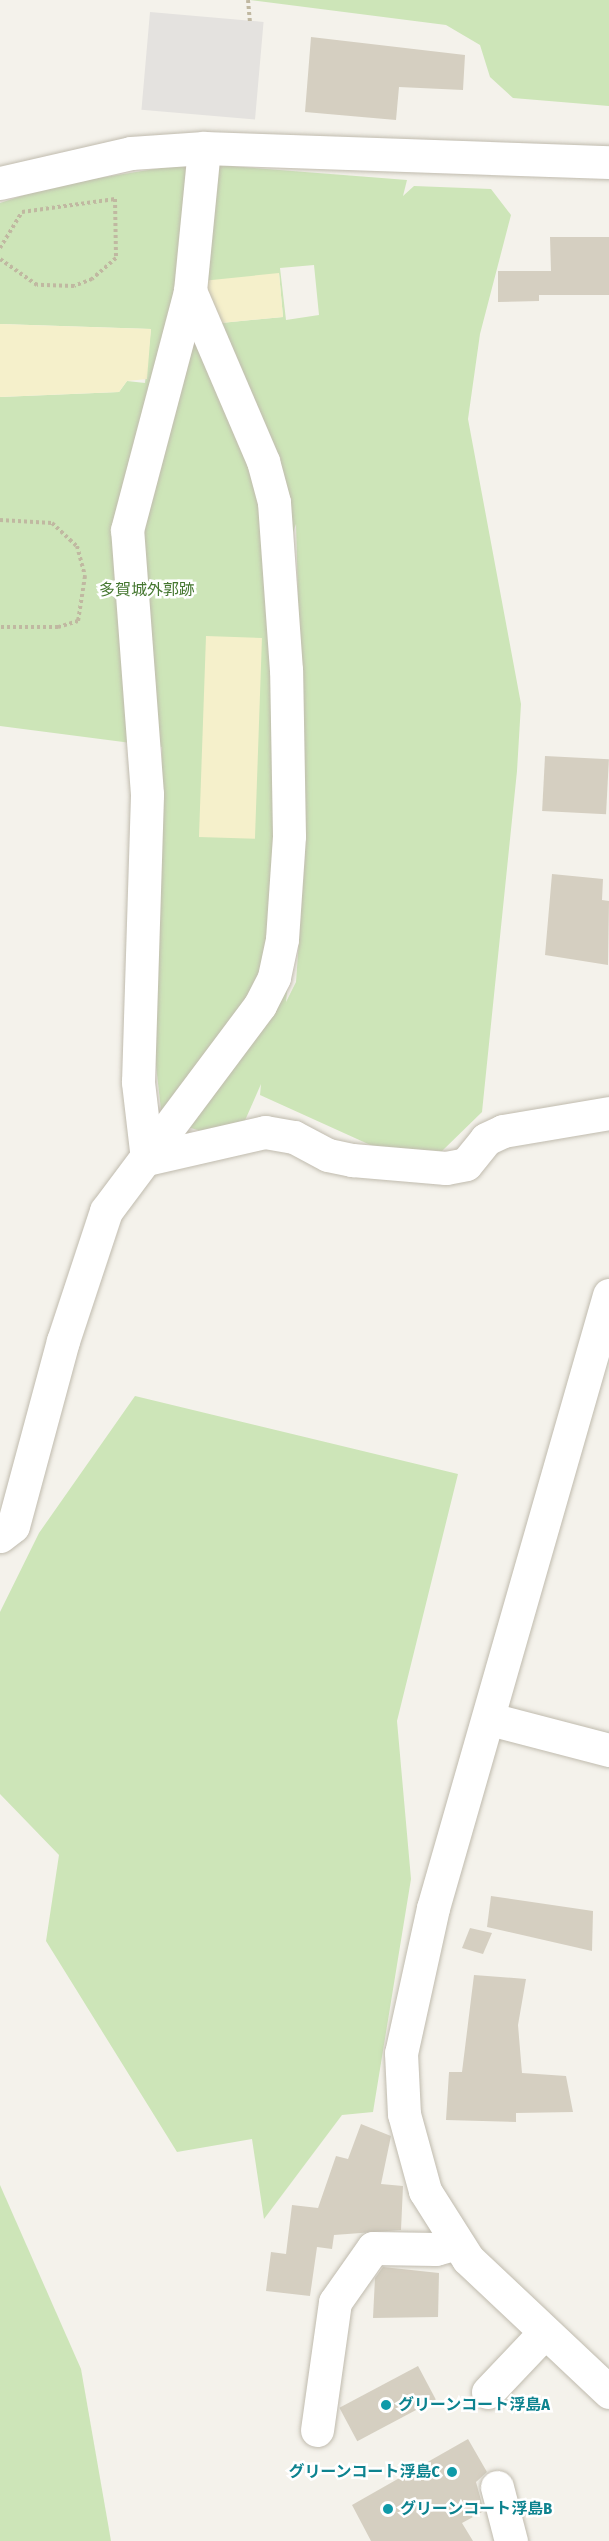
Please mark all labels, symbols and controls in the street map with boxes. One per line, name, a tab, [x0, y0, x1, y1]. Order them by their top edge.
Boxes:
park label: 多賀城外郭跡	[99, 580, 195, 600]
place label: グリーンコート浮島A	[398, 2395, 551, 2415]
marker: グリーンコート浮島A	[379, 2398, 393, 2412]
place label: グリーンコート浮島C	[288, 2462, 440, 2482]
marker: グリーンコート浮島C	[445, 2465, 459, 2479]
place label: グリーンコート浮島B	[400, 2499, 553, 2519]
marker: グリーンコート浮島B	[381, 2502, 395, 2516]

